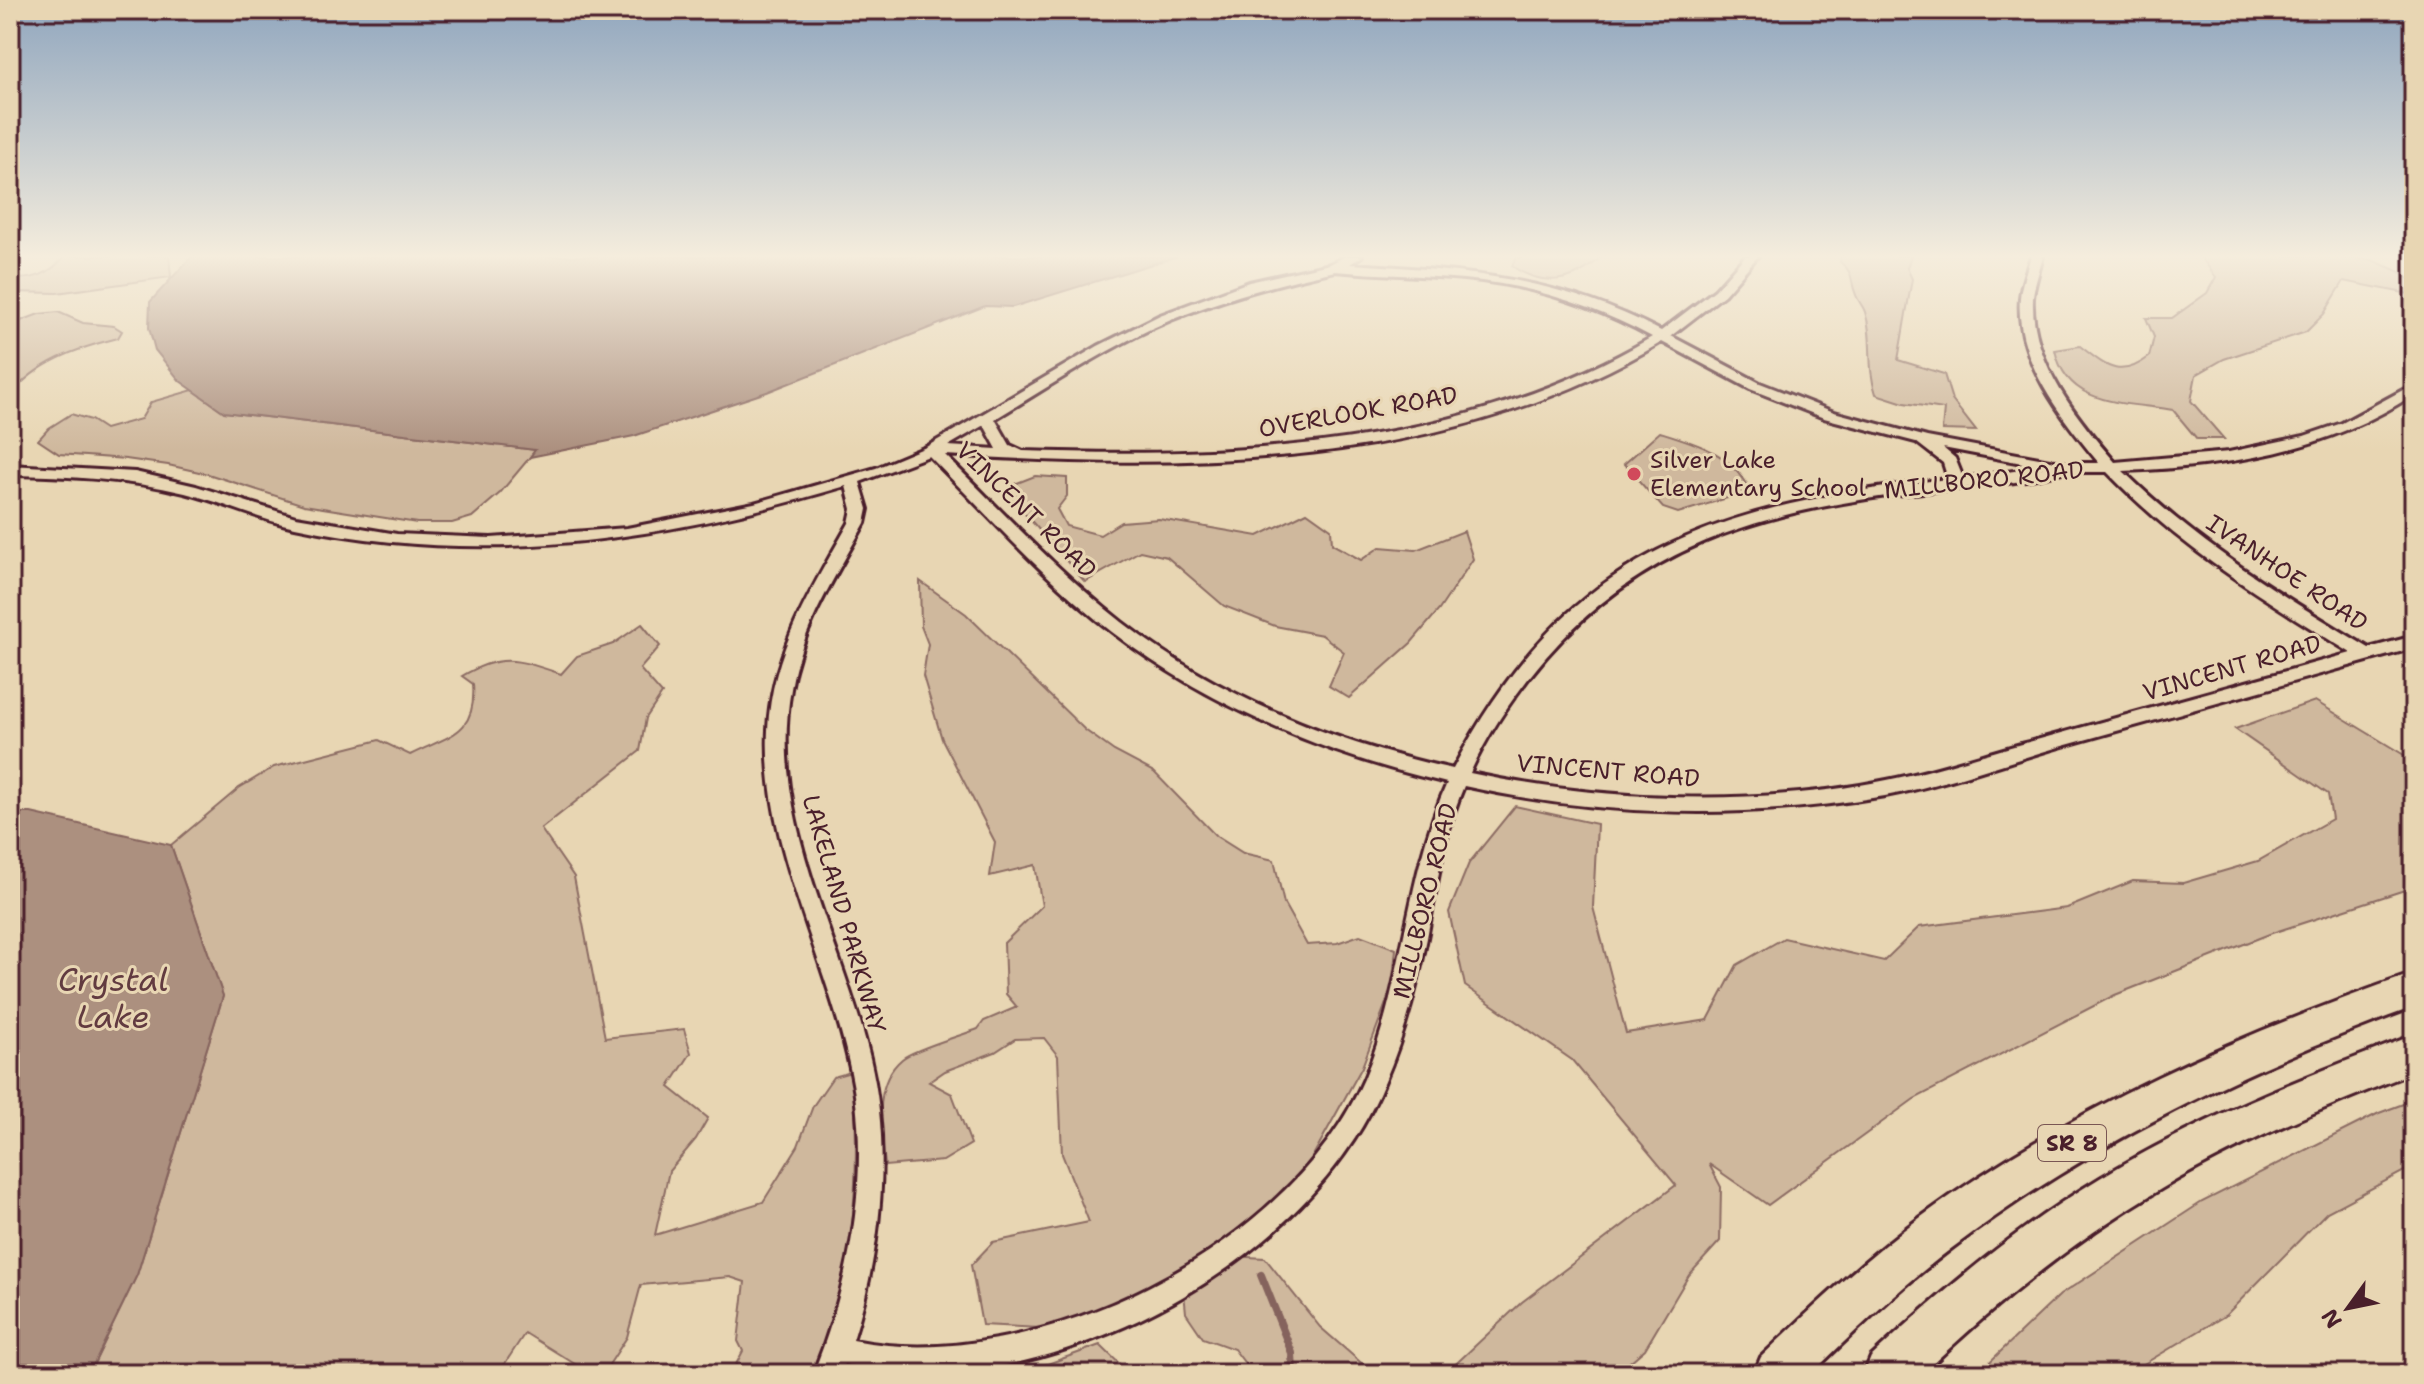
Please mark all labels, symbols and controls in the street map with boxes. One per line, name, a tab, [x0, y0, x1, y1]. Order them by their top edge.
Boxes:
street label: OVERLOOK ROAD	[1256, 379, 1460, 445]
street label: VINCENT ROAD	[949, 435, 1103, 585]
place label: Silver Lake Elementary School	[1650, 444, 1867, 504]
street label: MILLBORO ROAD	[1883, 454, 2085, 506]
marker: Silver Lake Elementary School	[1625, 465, 1643, 483]
street label: IVANHOE ROAD	[2200, 507, 2374, 639]
street label: VINCENT ROAD	[2139, 627, 2325, 709]
street label: VINCENT ROAD	[1515, 747, 1701, 795]
street label: LAKELAND PARKWAY	[795, 791, 893, 1037]
street label: MILLBORO ROAD	[1385, 800, 1465, 1002]
water label: Crystal Lake	[58, 958, 168, 1038]
road number: SR 8	[2038, 1125, 2106, 1161]
north arrow	[2308, 1268, 2388, 1348]
text: N	[2315, 1303, 2349, 1334]

